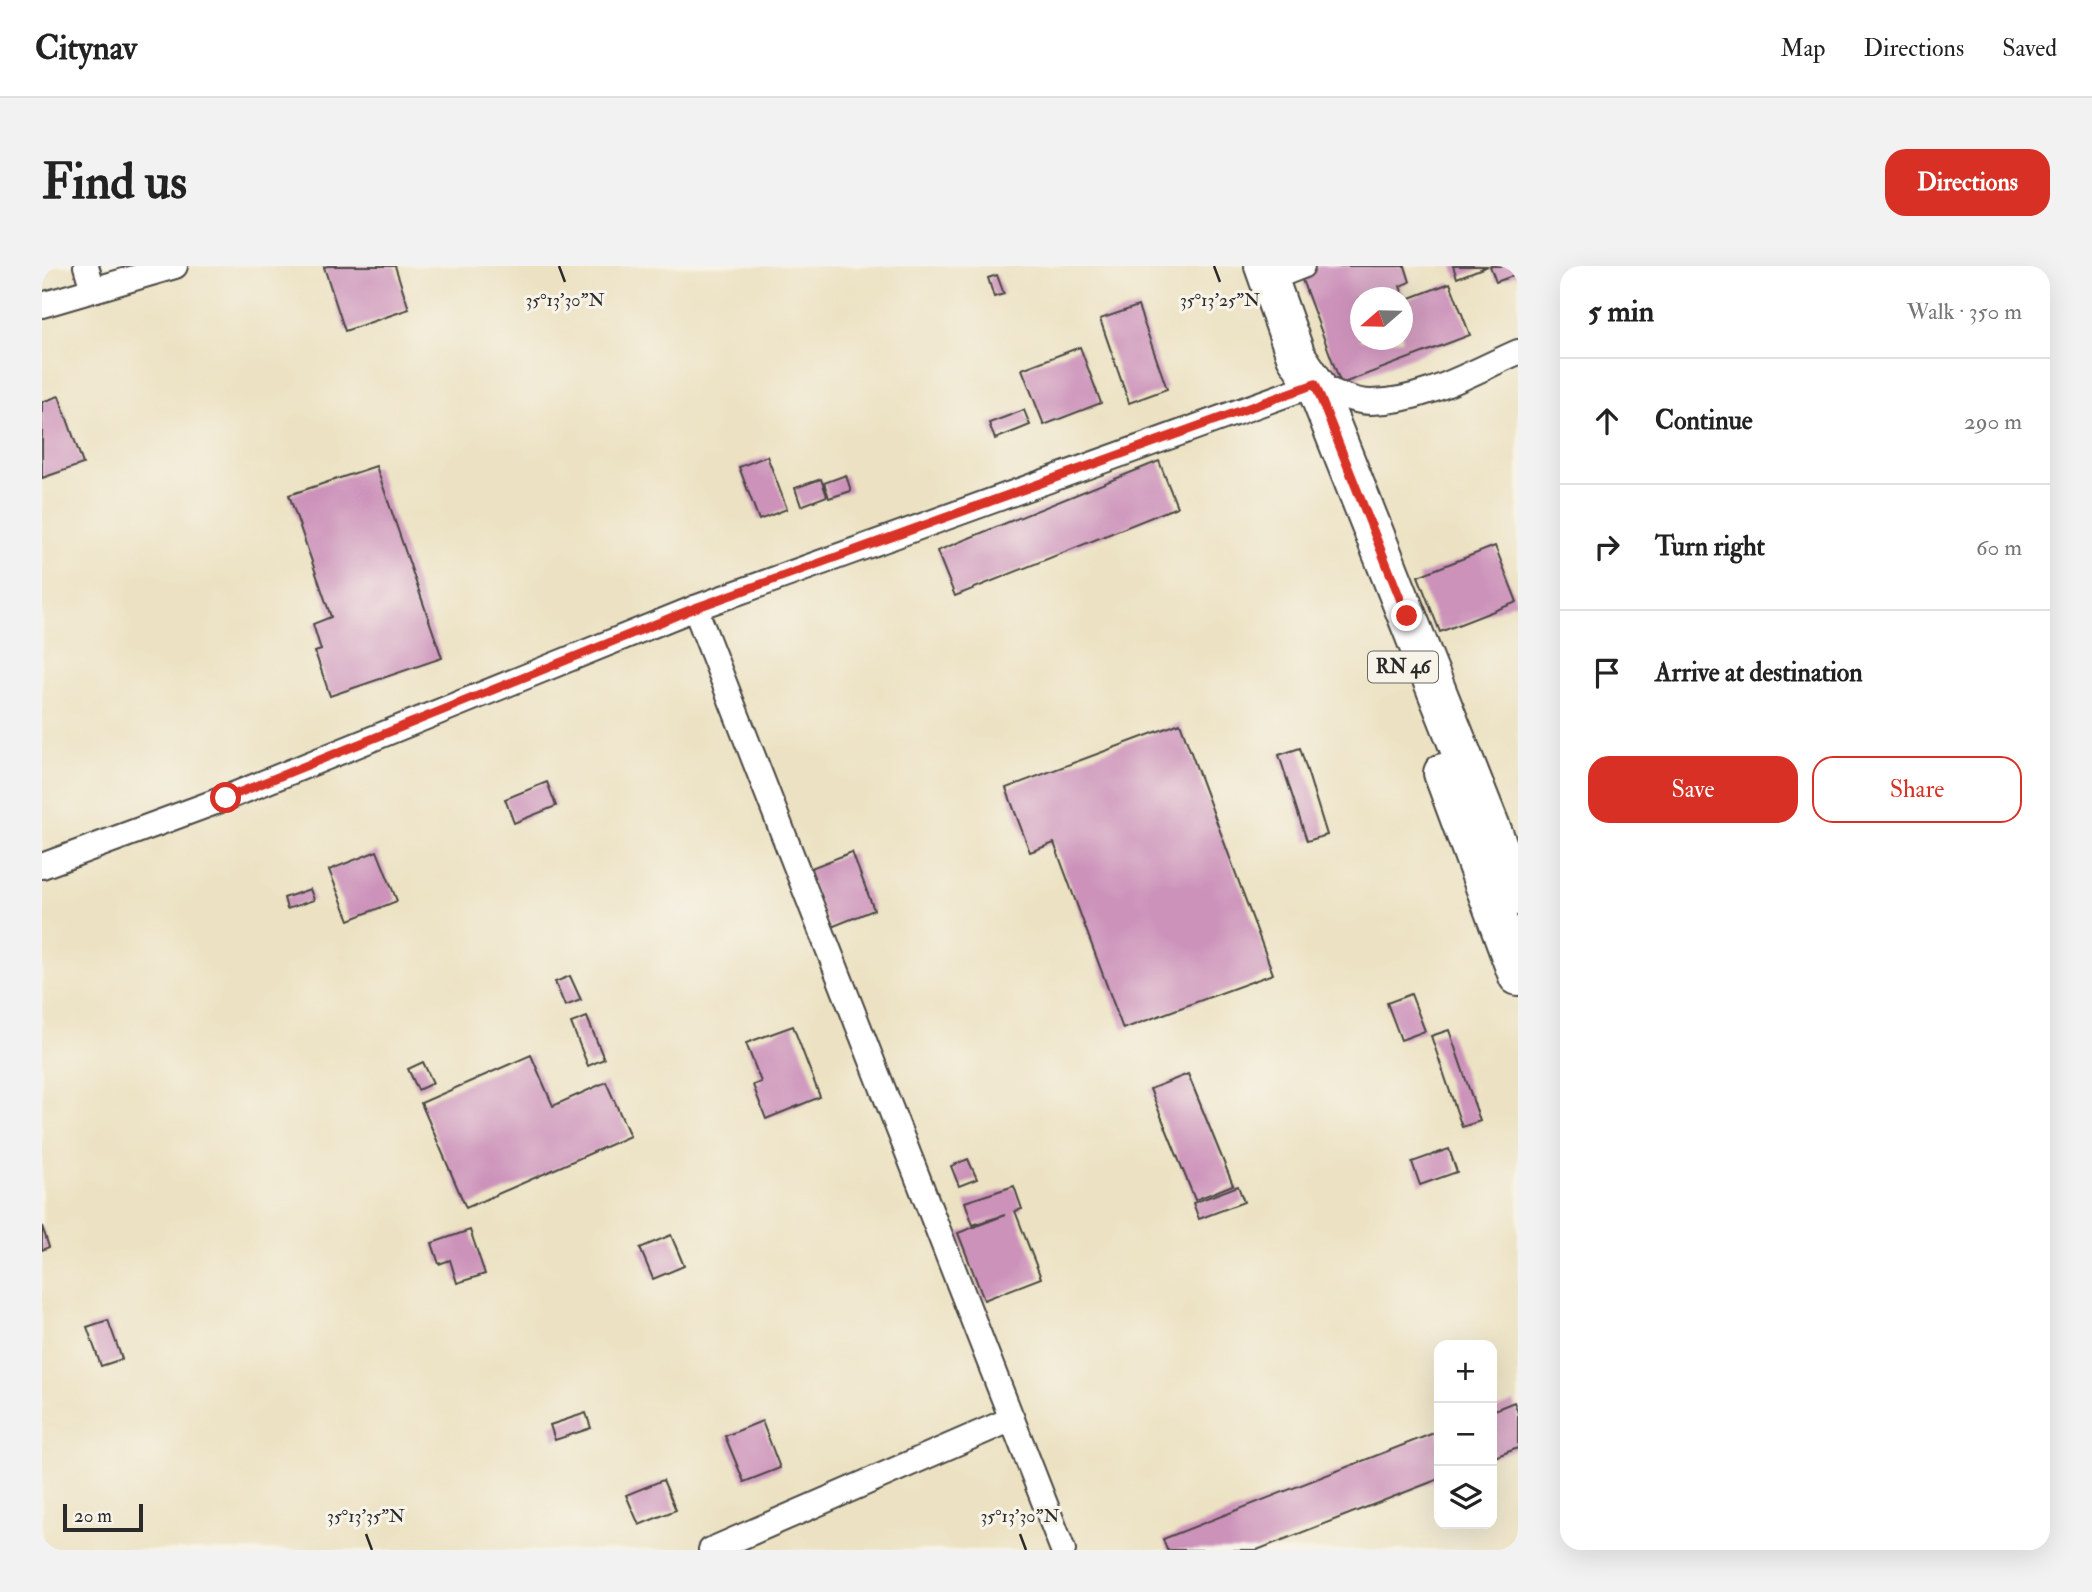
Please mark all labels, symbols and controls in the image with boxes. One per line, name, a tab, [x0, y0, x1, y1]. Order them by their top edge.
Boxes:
text: Citynav	[35, 28, 137, 69]
text: Map	[1780, 33, 1825, 64]
text: Directions	[1863, 33, 1964, 64]
text: Saved	[2002, 33, 2057, 64]
button: Directions	[1885, 149, 2050, 216]
text: Find us	[42, 152, 187, 213]
north arrow	[1350, 287, 1413, 350]
text: 35°13'30"N	[525, 289, 605, 312]
text: 35°13'25"N	[1180, 289, 1260, 312]
text: 5 min	[1588, 293, 1654, 330]
text: Walk · 350 m	[1907, 297, 2022, 326]
icon: ahead	[1588, 402, 1626, 440]
text: Continue	[1655, 405, 1753, 437]
text: 290 m	[1964, 407, 2022, 436]
icon: right	[1588, 528, 1626, 566]
text: Turn right	[1655, 531, 1765, 563]
text: 60 m	[1976, 533, 2022, 562]
route end	[1391, 600, 1422, 631]
road number: RN 46	[1368, 652, 1438, 682]
icon: arrive	[1588, 654, 1626, 692]
text: Arrive at destination	[1655, 657, 1863, 689]
button: Save	[1588, 756, 1798, 823]
button: Share	[1812, 756, 2022, 823]
route start	[210, 782, 241, 813]
map controls	[1434, 1340, 1497, 1529]
button: +	[1434, 1340, 1497, 1403]
button: −	[1434, 1403, 1497, 1466]
button: layers	[1434, 1466, 1497, 1529]
scale bar	[63, 1501, 144, 1533]
text: 20 m	[74, 1504, 112, 1528]
text: 35°13'35"N	[327, 1505, 405, 1528]
text: 35°13'30"N	[980, 1505, 1060, 1528]

